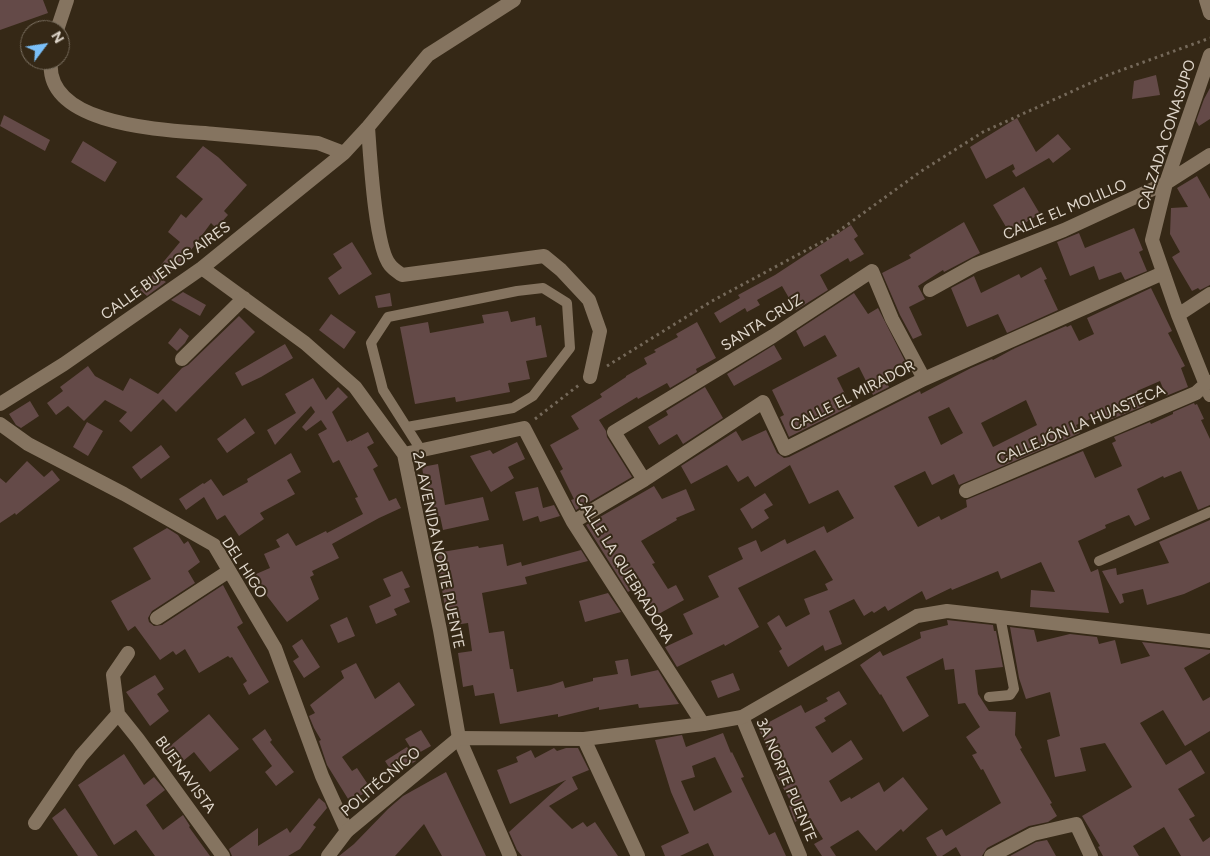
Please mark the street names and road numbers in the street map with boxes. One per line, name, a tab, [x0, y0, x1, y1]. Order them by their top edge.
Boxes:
street label: CALZADA CONASUPO	[1134, 58, 1200, 212]
street label: CALLE EL MOLILLO	[1000, 176, 1130, 244]
street label: CALLE BUENOS AIRES	[98, 218, 234, 324]
street label: SANTA CRUZ	[718, 291, 806, 355]
street label: CALLE EL MIRADOR	[788, 357, 918, 435]
street label: CALLEJÓN LA HUASTECA	[994, 381, 1168, 469]
street label: 2A AVENIDA NORTE PUENTE	[408, 450, 468, 650]
street label: CALLE LA QUEBRADORA	[571, 491, 677, 647]
street label: DEL HIGO	[218, 534, 270, 602]
street label: 3A NORTE PUENTE	[752, 716, 820, 844]
street label: BUENAVISTA	[151, 733, 219, 817]
street label: POLITÉCNICO	[338, 744, 424, 820]

